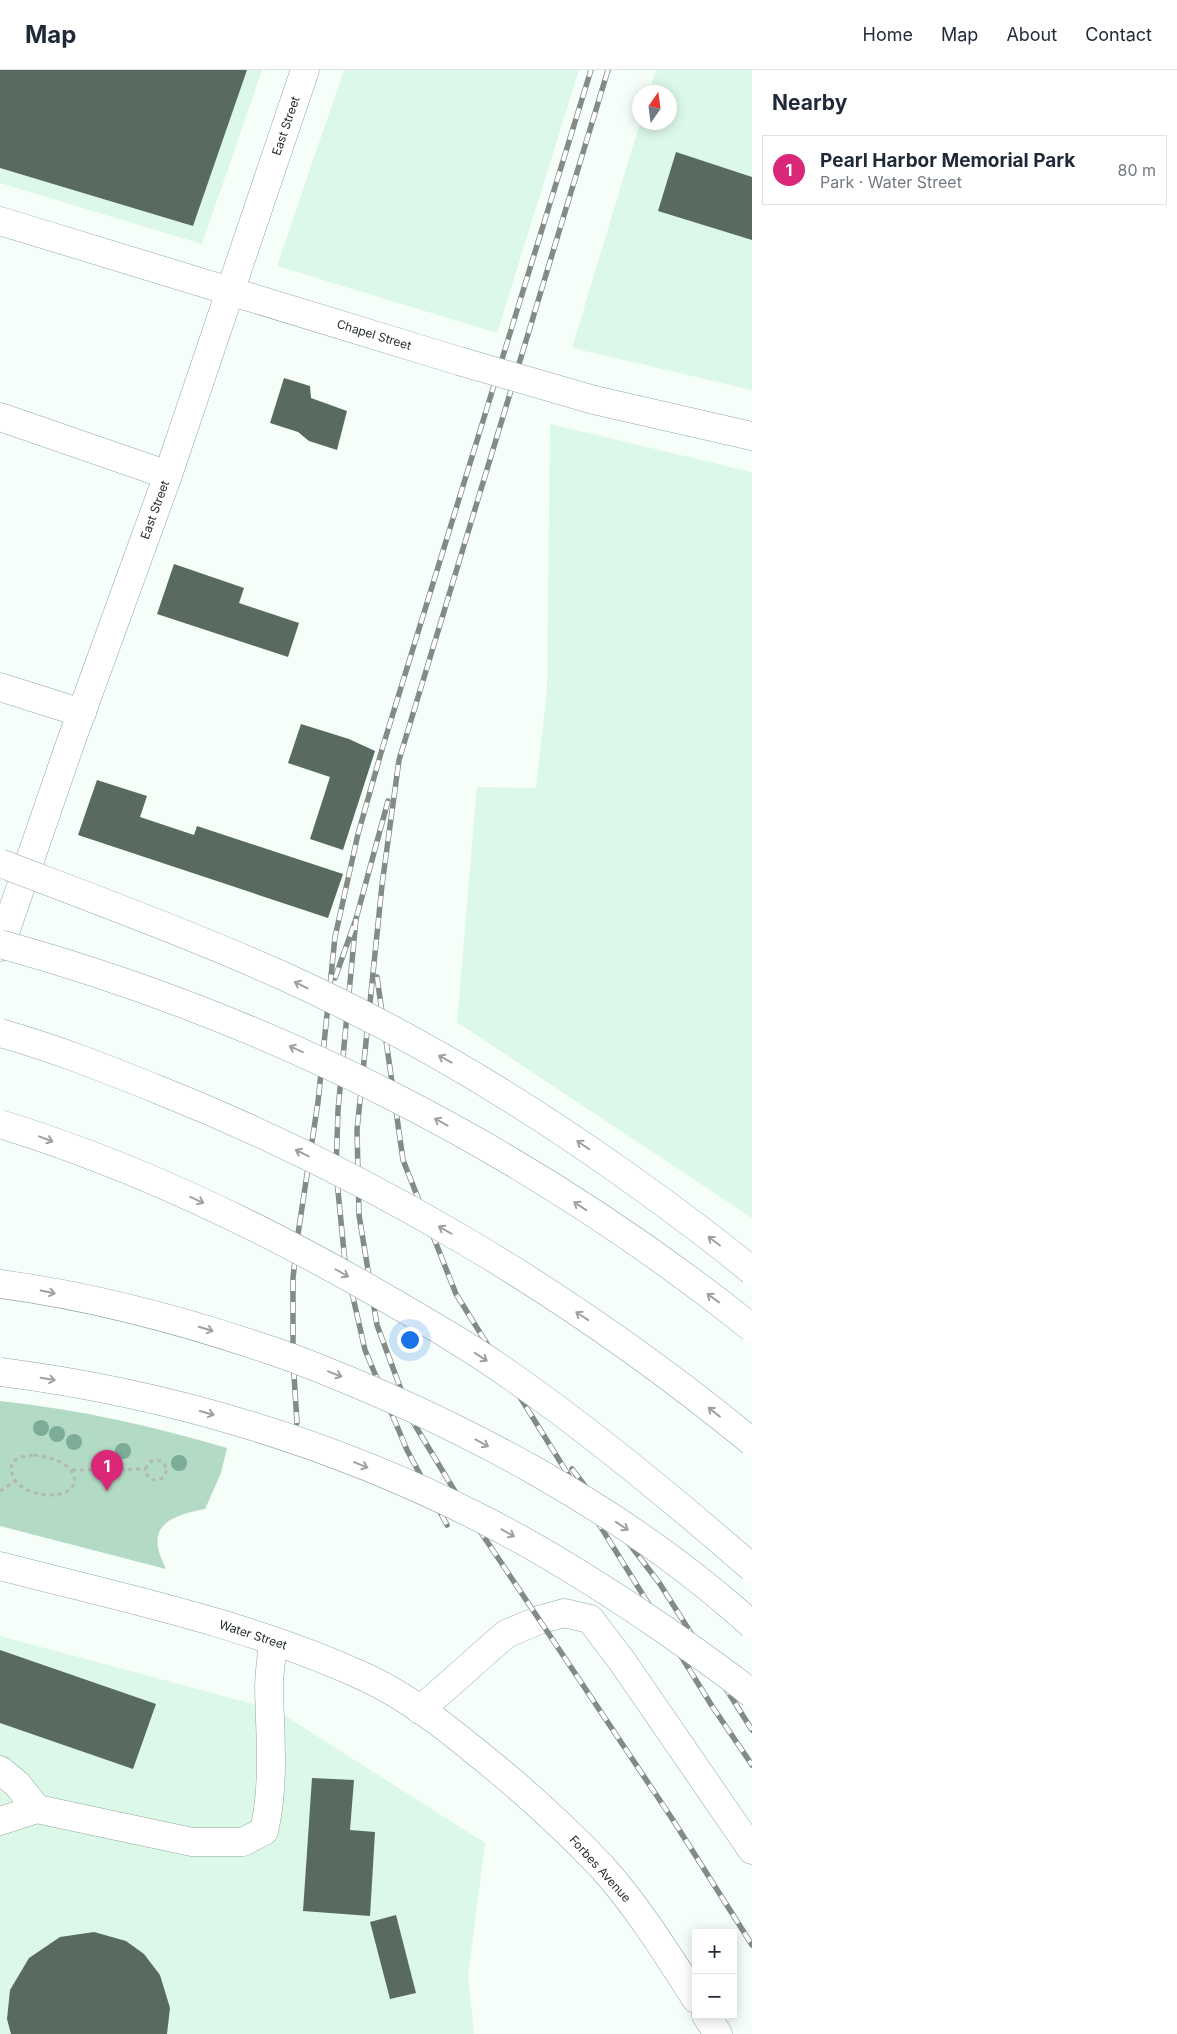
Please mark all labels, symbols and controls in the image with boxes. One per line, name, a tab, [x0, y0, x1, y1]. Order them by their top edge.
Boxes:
text: Map	[25, 20, 76, 49]
text: Home	[863, 24, 913, 45]
text: Map	[941, 24, 978, 45]
text: About	[1006, 24, 1057, 45]
text: Contact	[1085, 24, 1152, 45]
north arrow	[632, 85, 677, 130]
text: Nearby	[772, 90, 847, 115]
street label: East Street	[268, 94, 303, 157]
text: Pearl Harbor Memorial Park	[820, 149, 1075, 172]
text: 1	[786, 160, 792, 180]
text: 80 m	[1117, 160, 1156, 180]
text: Park · Water Street	[820, 172, 962, 192]
street label: Chapel Street	[335, 316, 413, 353]
street label: East Street	[137, 478, 172, 541]
one-way arrow	[294, 980, 309, 989]
one-way arrow	[289, 1044, 304, 1053]
one-way arrow	[438, 1054, 453, 1064]
one-way arrow	[434, 1117, 449, 1126]
one-way arrow	[38, 1135, 54, 1144]
one-way arrow	[576, 1140, 590, 1150]
one-way arrow	[295, 1147, 310, 1157]
one-way arrow	[189, 1196, 204, 1205]
one-way arrow	[573, 1200, 587, 1211]
one-way arrow	[438, 1225, 452, 1235]
one-way arrow	[707, 1236, 721, 1246]
one-way arrow	[335, 1268, 349, 1278]
one-way arrow	[40, 1288, 56, 1298]
one-way arrow	[707, 1293, 721, 1303]
one-way arrow	[576, 1311, 590, 1321]
one-way arrow	[198, 1325, 214, 1334]
your location	[397, 1327, 423, 1353]
one-way arrow	[474, 1352, 488, 1362]
one-way arrow	[327, 1370, 342, 1380]
one-way arrow	[40, 1374, 56, 1384]
one-way arrow	[708, 1406, 721, 1417]
one-way arrow	[199, 1409, 215, 1419]
one-way arrow	[475, 1439, 489, 1449]
pin: 1	[91, 1450, 123, 1491]
one-way arrow	[353, 1461, 368, 1471]
one-way arrow	[615, 1521, 629, 1531]
one-way arrow	[501, 1528, 516, 1538]
street label: Water Street	[217, 1616, 289, 1653]
street label: Forbes Avenue	[566, 1832, 634, 1905]
map controls	[692, 1929, 737, 2019]
button: +	[692, 1929, 737, 1974]
button: −	[692, 1974, 737, 2019]

